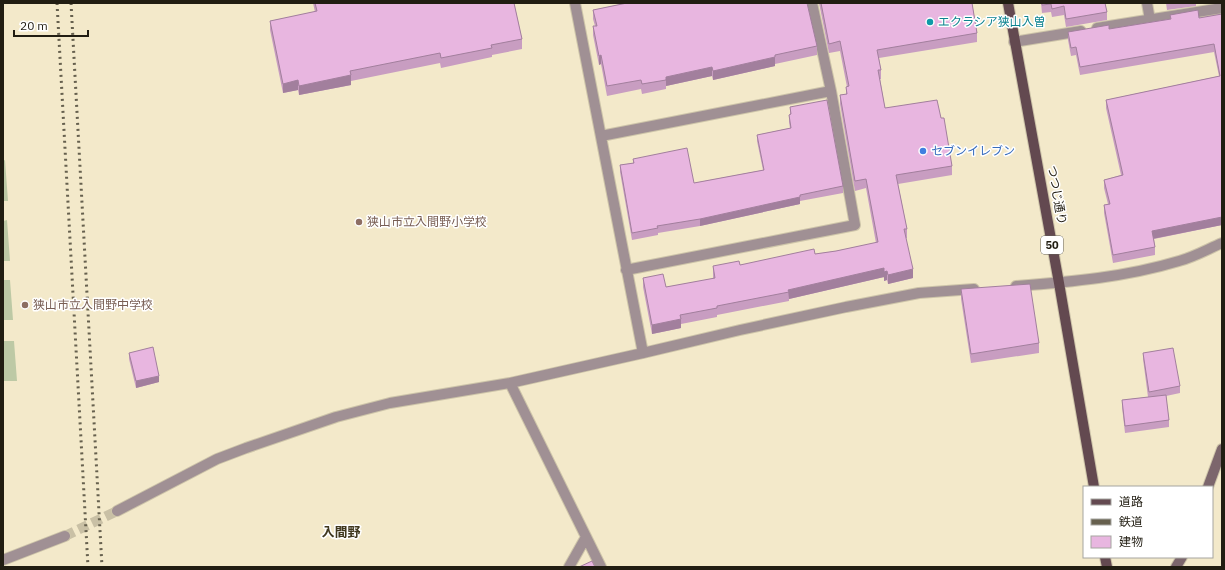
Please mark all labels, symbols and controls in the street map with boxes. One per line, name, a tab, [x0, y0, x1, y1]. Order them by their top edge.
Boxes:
scale bar	[14, 12, 88, 38]
place label: エクラシア狭山入曽	[938, 14, 1046, 29]
marker: エクラシア狭山入曽	[925, 17, 935, 27]
text: 20 m	[20, 18, 48, 33]
place label: セブンイレブン	[931, 143, 1015, 158]
marker: セブンイレブン	[918, 146, 928, 156]
street label: つつじ通り	[1045, 164, 1070, 226]
place label: 狭山市立入間野小学校	[367, 214, 487, 229]
marker: 狭山市立入間野小学校	[354, 217, 364, 227]
road number: 50	[1041, 236, 1063, 254]
place label: 狭山市立入間野中学校	[33, 297, 153, 312]
marker: 狭山市立入間野中学校	[20, 300, 30, 310]
legend	[1083, 486, 1213, 558]
text: 道路	[1119, 494, 1143, 509]
text: 鉄道	[1119, 514, 1143, 529]
district label: 入間野	[321, 524, 361, 541]
text: 建物	[1119, 534, 1143, 549]

